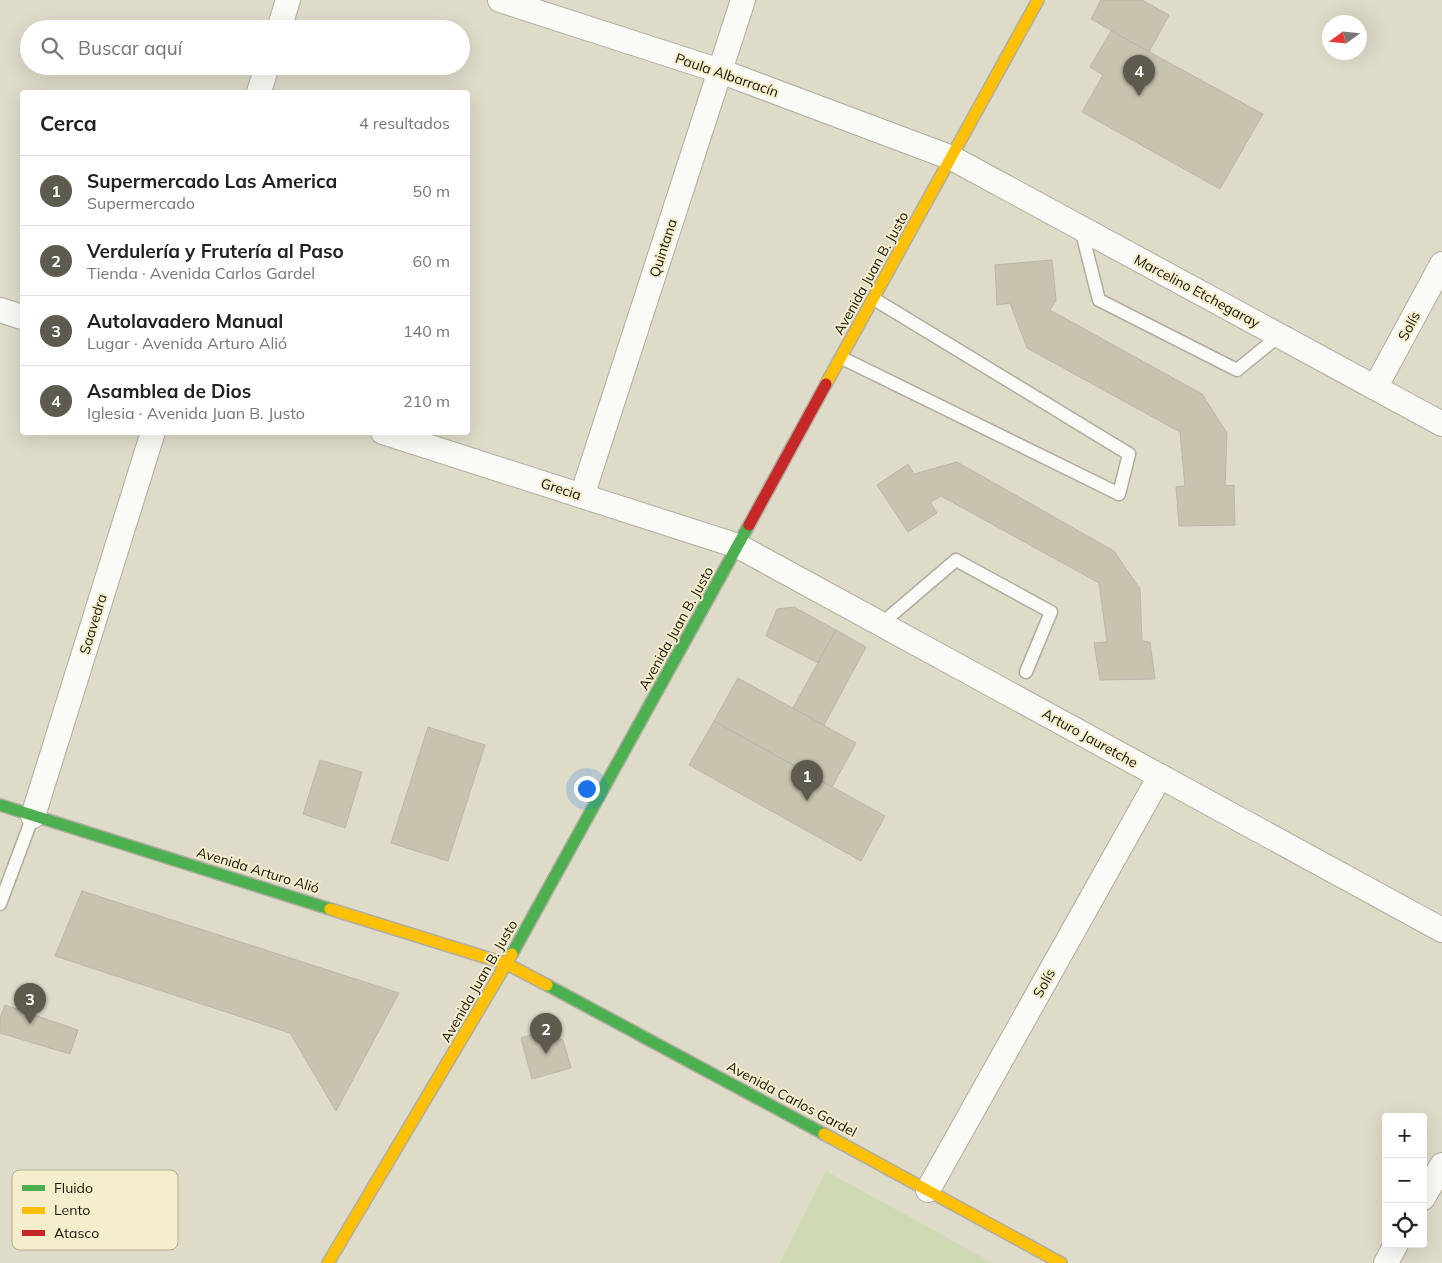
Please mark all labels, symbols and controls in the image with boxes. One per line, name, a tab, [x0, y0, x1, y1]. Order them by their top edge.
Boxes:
north arrow	[1322, 15, 1367, 60]
search box	[20, 20, 470, 75]
icon: search	[38, 34, 66, 62]
text: Buscar aquí	[78, 36, 182, 60]
street label: Paula Albarracín	[673, 49, 781, 101]
pin: 4	[1123, 55, 1155, 96]
text: Cerca	[40, 110, 97, 136]
text: 4 resultados	[359, 113, 450, 133]
text: Supermercado Las America	[87, 169, 337, 193]
text: 1	[51, 181, 61, 201]
text: 50 m	[413, 181, 450, 201]
text: Supermercado	[87, 193, 195, 213]
street label: Avenida Juan B. Justo	[830, 208, 912, 338]
street label: Quintana	[645, 217, 681, 279]
text: Verdulería y Frutería al Paso	[87, 239, 344, 263]
street label: Marcelino Etchegaray	[1131, 250, 1263, 332]
text: 2	[51, 251, 61, 271]
text: 60 m	[413, 251, 450, 271]
text: Tienda · Avenida Carlos Gardel	[87, 263, 315, 283]
street label: Solís	[1394, 308, 1424, 344]
text: Autolavadero Manual	[87, 309, 283, 333]
text: 3	[51, 321, 61, 341]
text: 140 m	[403, 321, 450, 341]
text: Lugar · Avenida Arturo Alió	[87, 333, 287, 353]
text: Asamblea de Dios	[87, 379, 251, 403]
text: 4	[51, 391, 61, 411]
text: 210 m	[403, 391, 450, 411]
text: Iglesia · Avenida Juan B. Justo	[87, 403, 305, 423]
street label: Grecia	[538, 474, 584, 504]
street label: Avenida Juan B. Justo	[635, 563, 717, 693]
street label: Saavedra	[75, 592, 111, 656]
street label: Arturo Jauretche	[1039, 704, 1141, 772]
pin: 1	[791, 760, 823, 801]
your location	[574, 776, 600, 802]
street label: Avenida Arturo Alió	[195, 843, 321, 897]
street label: Avenida Juan B. Justo	[437, 917, 521, 1045]
street label: Solís	[1029, 965, 1059, 1001]
pin: 3	[14, 983, 46, 1024]
pin: 2	[530, 1013, 562, 1054]
street label: Avenida Carlos Gardel	[724, 1057, 860, 1141]
map controls	[1382, 1113, 1427, 1248]
button: +	[1382, 1113, 1427, 1158]
button: −	[1382, 1158, 1427, 1203]
legend	[12, 1170, 178, 1250]
text: Fluido	[54, 1179, 93, 1197]
text: Lento	[54, 1201, 90, 1219]
button: locate	[1382, 1203, 1427, 1248]
text: Atasco	[54, 1224, 99, 1242]

